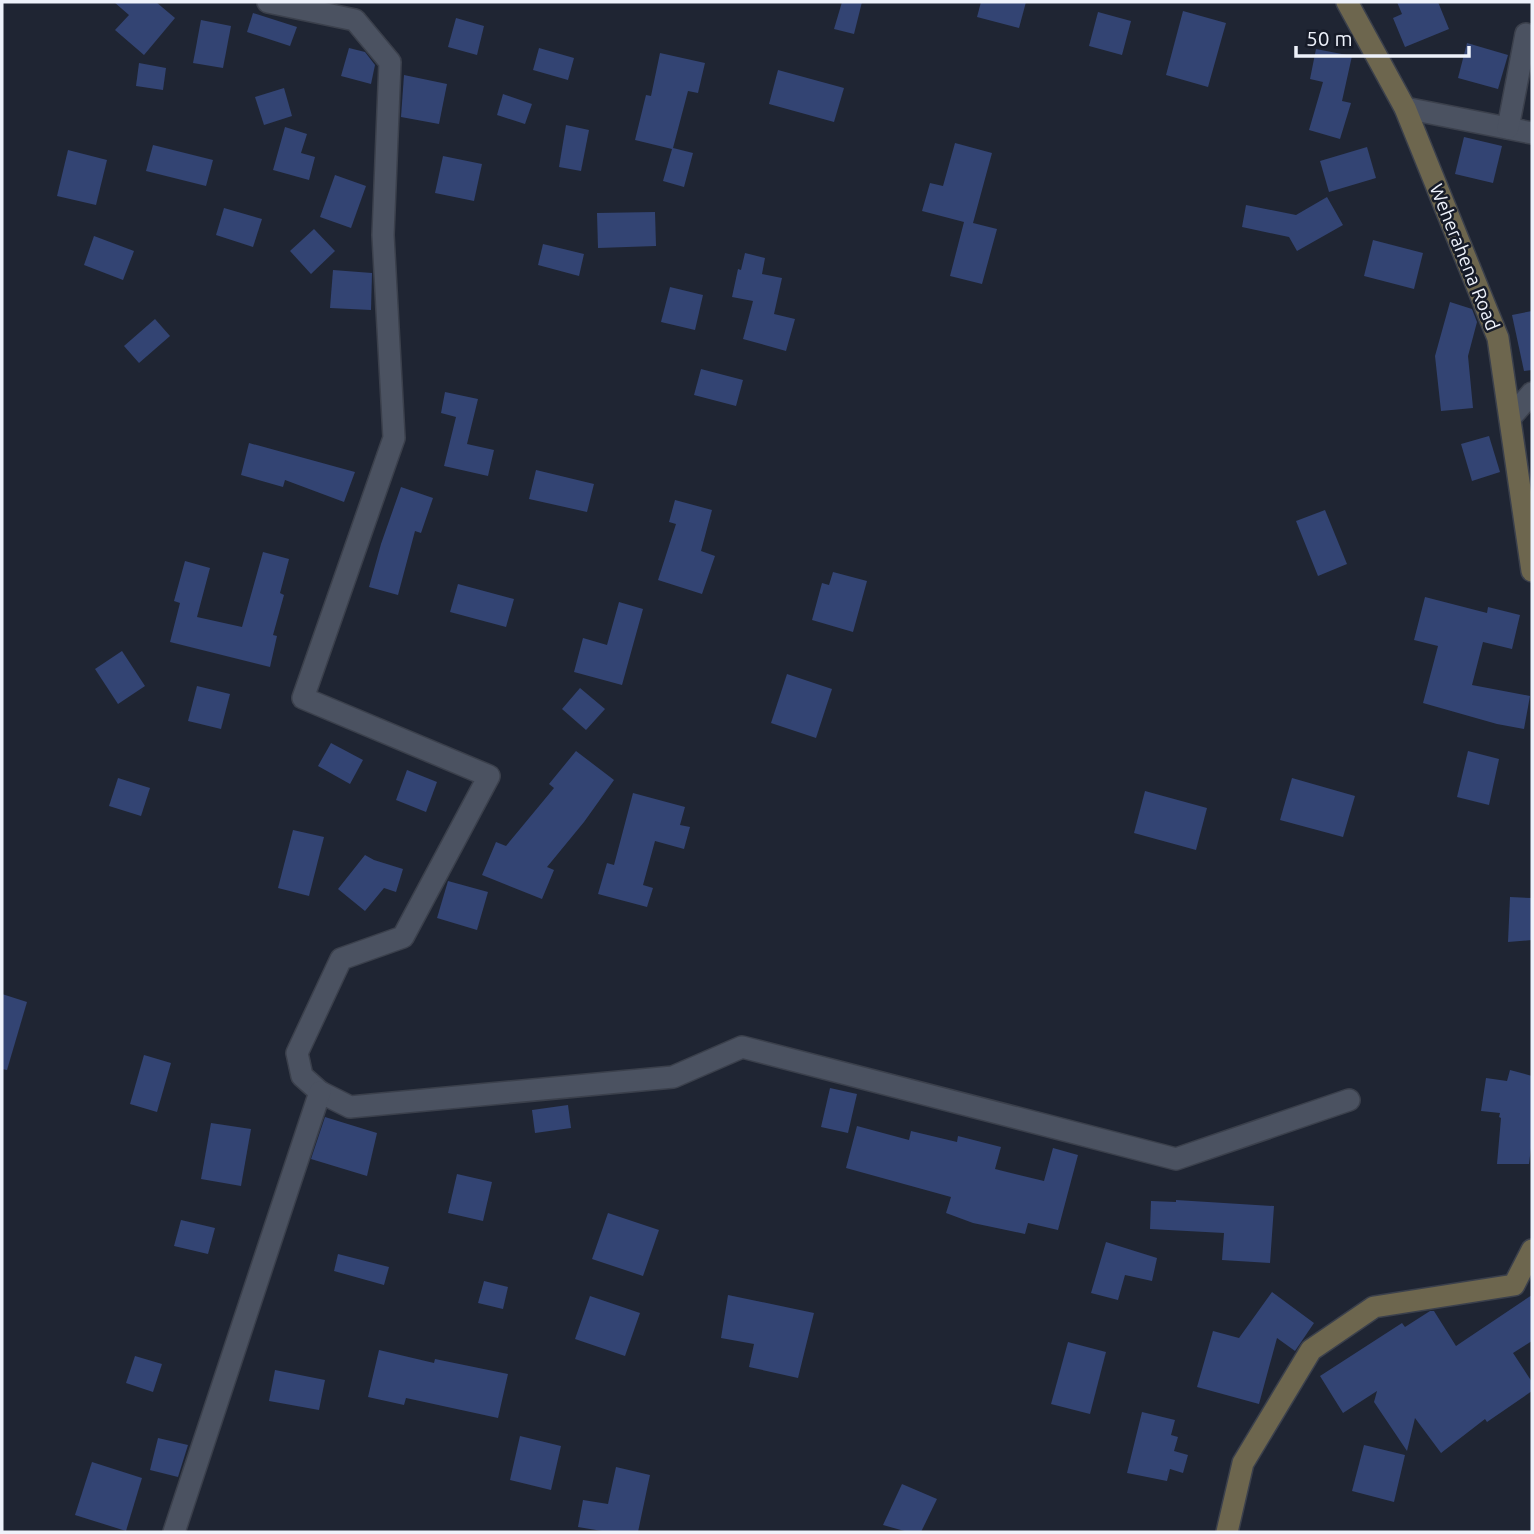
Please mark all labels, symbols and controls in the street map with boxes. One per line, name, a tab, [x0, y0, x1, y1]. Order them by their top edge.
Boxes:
scale bar	[1296, 14, 1469, 58]
text: 50 m	[1306, 26, 1353, 50]
street label: Weherahena Road	[1426, 180, 1504, 334]

